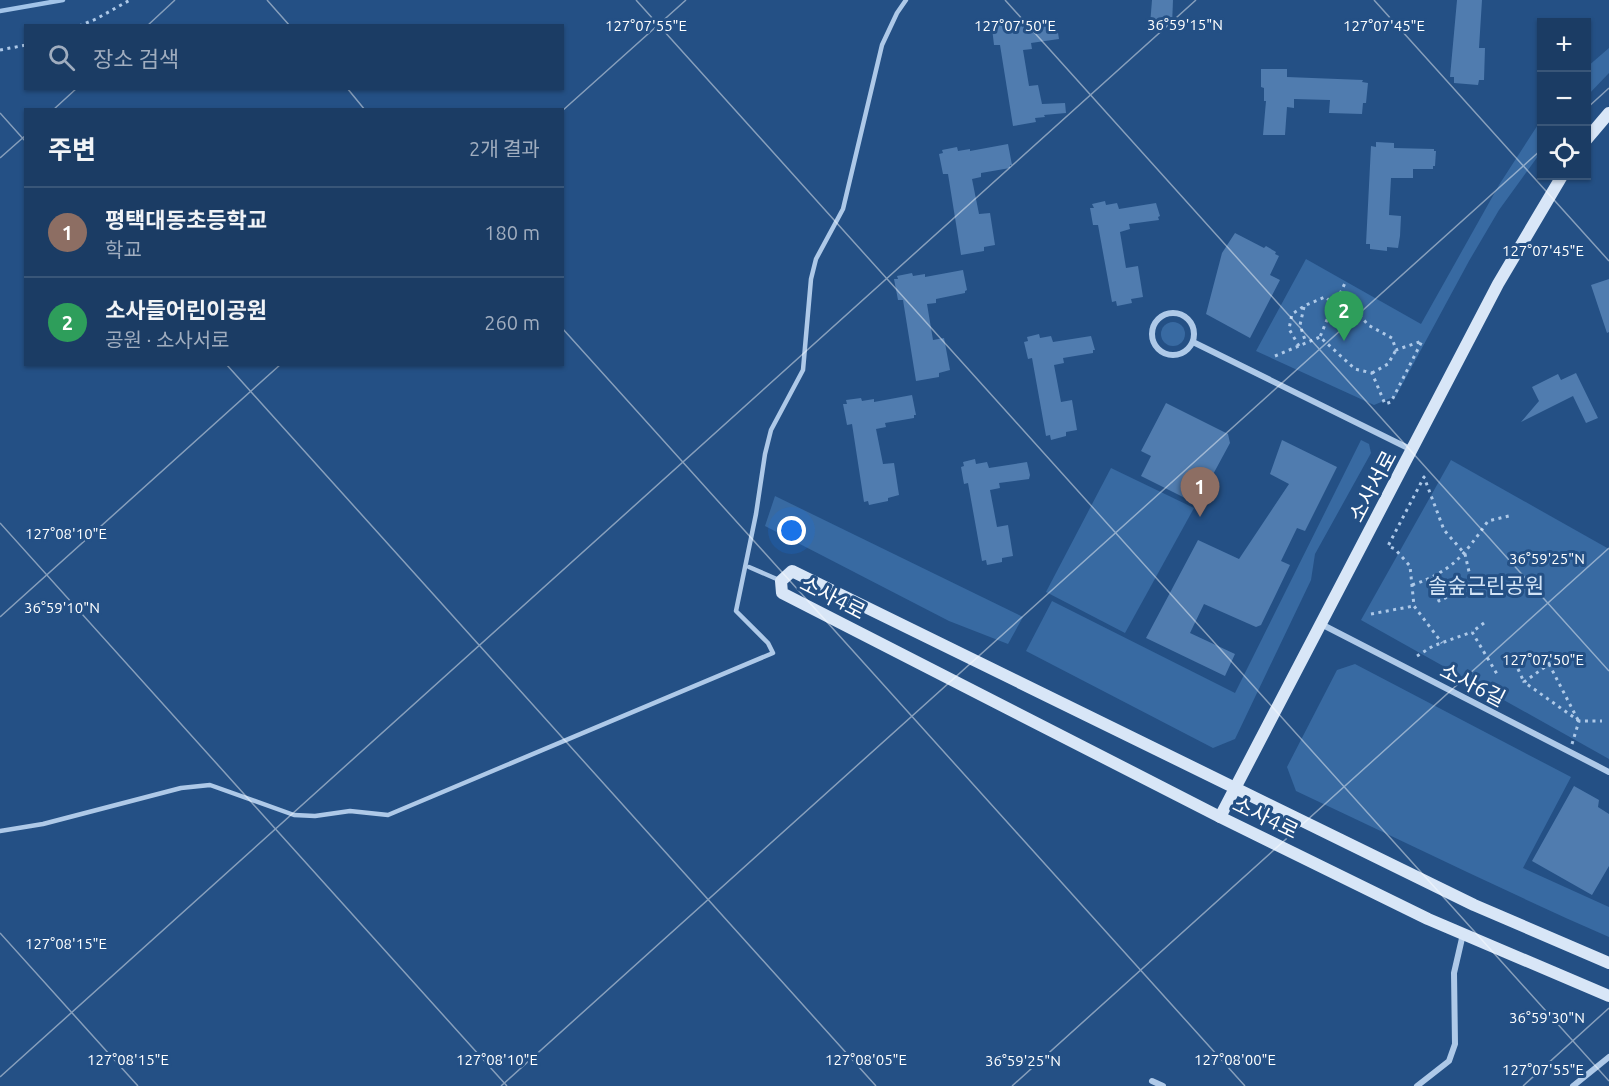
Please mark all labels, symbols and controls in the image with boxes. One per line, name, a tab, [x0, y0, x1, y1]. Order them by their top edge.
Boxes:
text: 36°59'15"N	[1147, 16, 1223, 33]
text: 127°07'55"E	[605, 17, 687, 34]
text: 127°07'50"E	[974, 17, 1056, 34]
text: 127°07'45"E	[1343, 17, 1425, 34]
map controls	[1537, 18, 1591, 180]
button: +	[1537, 18, 1591, 72]
search box	[24, 24, 564, 90]
icon: search	[45, 41, 78, 74]
text: 장소 검색	[93, 46, 179, 71]
button: −	[1537, 72, 1591, 126]
button: locate	[1537, 126, 1591, 180]
text: 주변	[48, 135, 96, 164]
text: 2개 결과	[469, 137, 540, 160]
text: 평택대동초등학교	[105, 207, 267, 232]
text: 1	[62, 221, 73, 244]
text: 180 m	[484, 221, 540, 244]
text: 학교	[105, 238, 142, 261]
text: 127°07'45"E	[1502, 242, 1584, 259]
pin: 2	[1324, 292, 1364, 341]
text: 소사들어린이공원	[105, 297, 267, 322]
text: 2	[62, 311, 73, 334]
text: 260 m	[484, 311, 540, 334]
text: 공원 · 소사서로	[105, 328, 229, 351]
street label: 소사서로	[1343, 446, 1401, 526]
pin: 1	[1180, 468, 1220, 517]
your location	[777, 516, 806, 545]
text: 127°08'10"E	[25, 525, 107, 542]
text: 36°59'25"N	[1509, 550, 1585, 567]
street label: 소사4로	[796, 570, 870, 624]
park label: 솔숲근린공원	[1428, 573, 1544, 597]
text: 36°59'10"N	[24, 599, 100, 616]
text: 127°07'50"E	[1502, 651, 1584, 668]
street label: 소사6길	[1436, 657, 1510, 711]
street label: 소사4로	[1229, 791, 1303, 843]
text: 127°08'15"E	[25, 935, 107, 952]
text: 36°59'30"N	[1509, 1009, 1585, 1026]
text: 127°08'15"E	[87, 1051, 169, 1068]
text: 127°08'10"E	[456, 1051, 538, 1068]
text: 127°08'05"E	[825, 1051, 907, 1068]
text: 127°08'00"E	[1194, 1051, 1276, 1068]
text: 36°59'25"N	[985, 1052, 1061, 1069]
text: 127°07'55"E	[1502, 1061, 1584, 1078]

